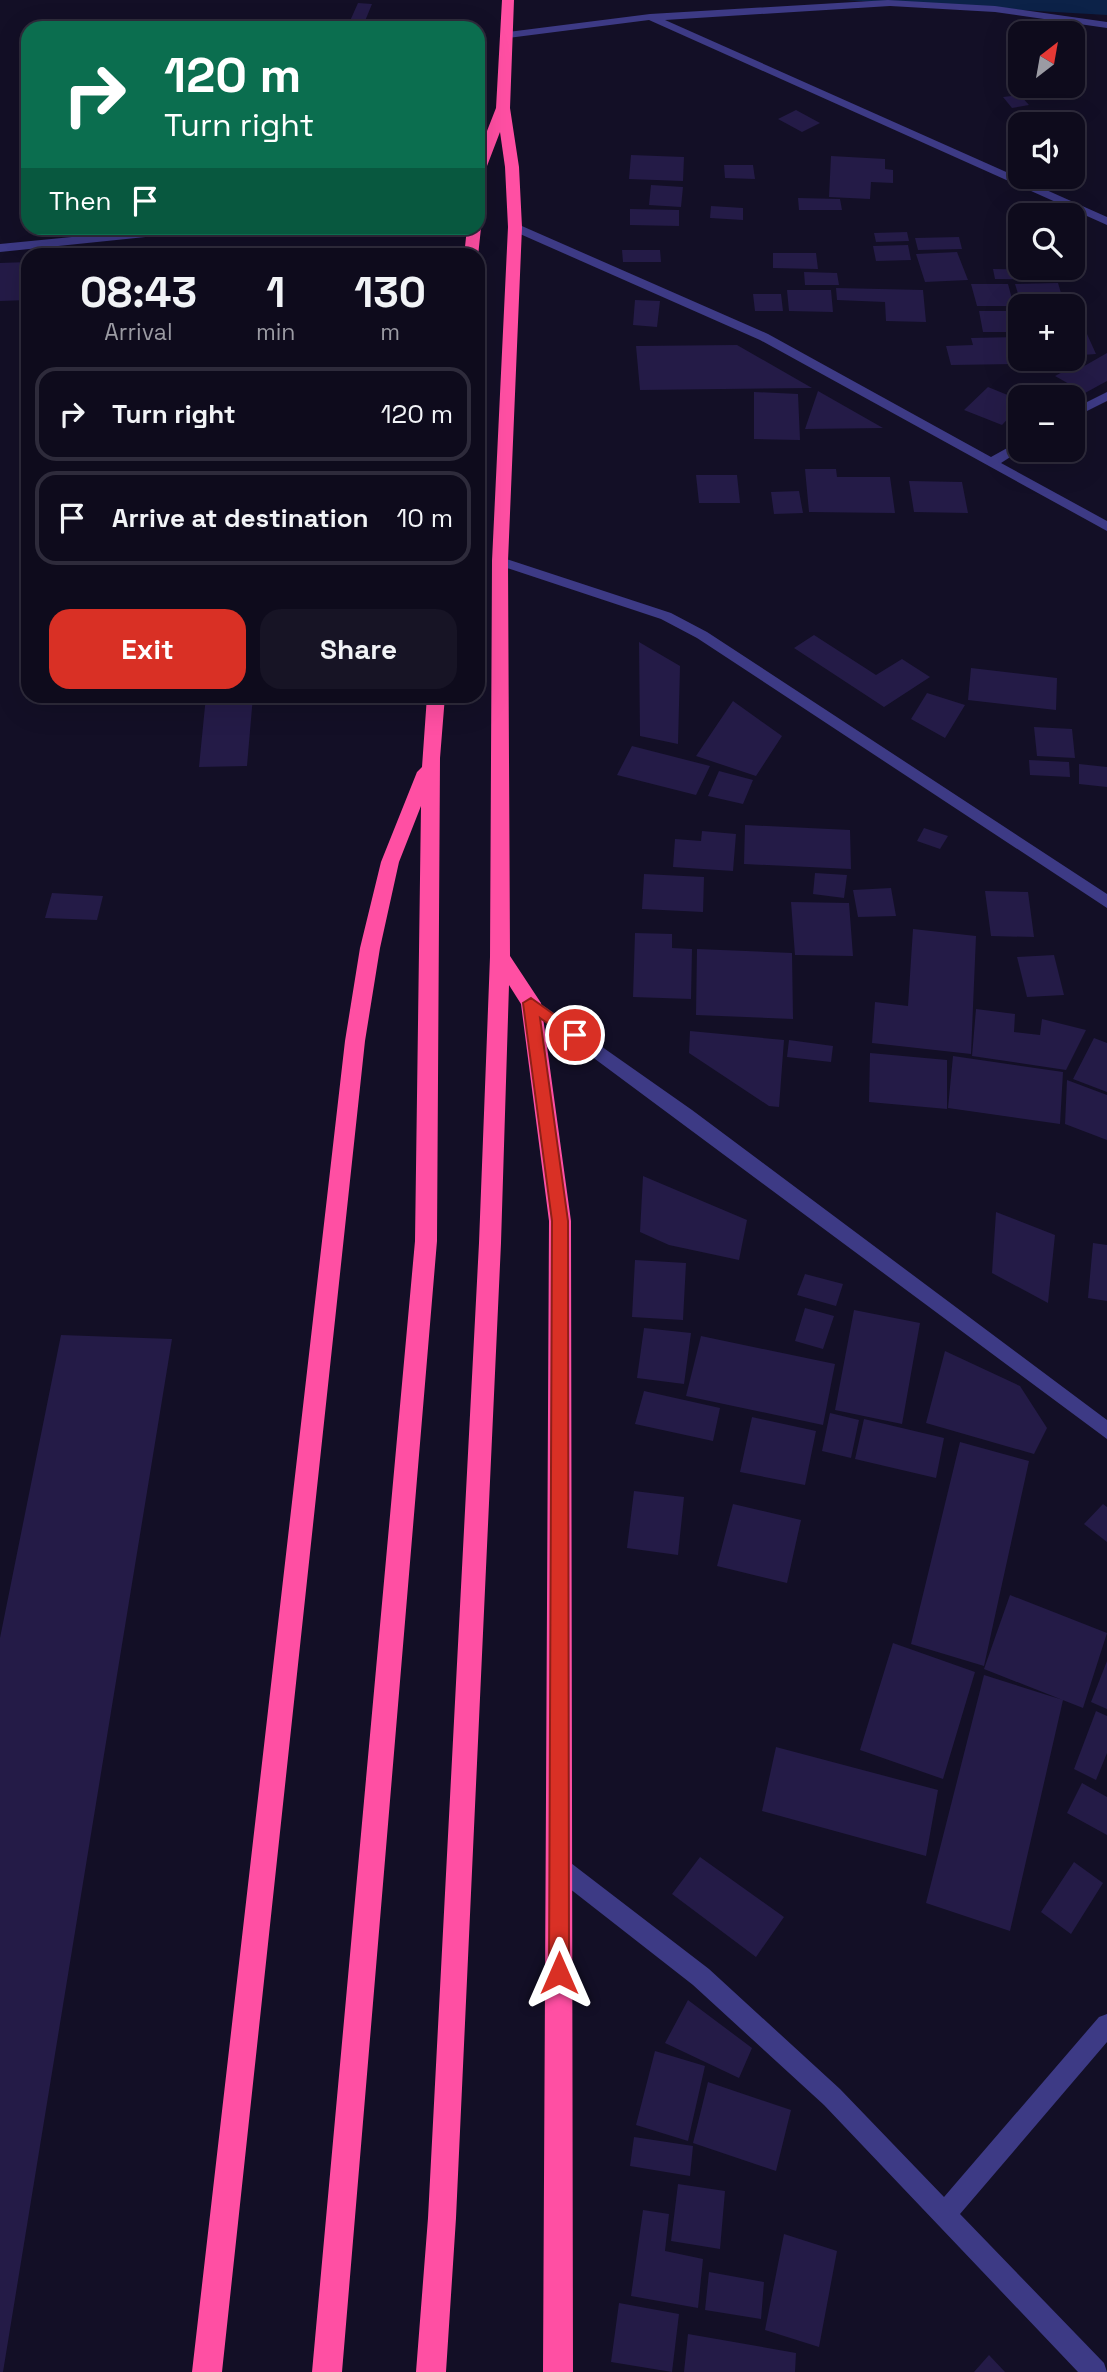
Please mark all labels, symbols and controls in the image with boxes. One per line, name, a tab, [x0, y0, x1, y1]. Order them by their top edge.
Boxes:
north arrow	[1008, 21, 1085, 98]
map controls	[1008, 21, 1085, 462]
text: 120 m	[164, 44, 301, 106]
icon: right	[49, 49, 140, 140]
text: Turn right	[164, 105, 314, 145]
button: sound	[1008, 112, 1085, 189]
icon: arrive	[126, 182, 164, 220]
text: Then	[49, 184, 112, 218]
button: search	[1008, 203, 1085, 280]
text: 08:43	[80, 266, 197, 319]
text: 1	[266, 266, 285, 319]
text: 130	[354, 266, 426, 319]
button: +	[1008, 294, 1085, 371]
text: Arrival	[104, 317, 173, 347]
text: min	[256, 317, 295, 347]
text: m	[380, 317, 400, 347]
button: −	[1008, 385, 1085, 462]
icon: right	[53, 395, 91, 433]
text: Turn right	[112, 397, 236, 431]
text: 120 m	[381, 397, 453, 431]
icon: arrive	[53, 499, 91, 537]
text: Arrive at destination	[112, 501, 369, 535]
text: 10 m	[396, 501, 453, 535]
button: Exit	[49, 609, 246, 689]
button: Share	[260, 609, 457, 689]
pin	[545, 1005, 605, 1065]
icon: arrive	[556, 1016, 594, 1054]
position arrow	[522, 1936, 596, 2010]

